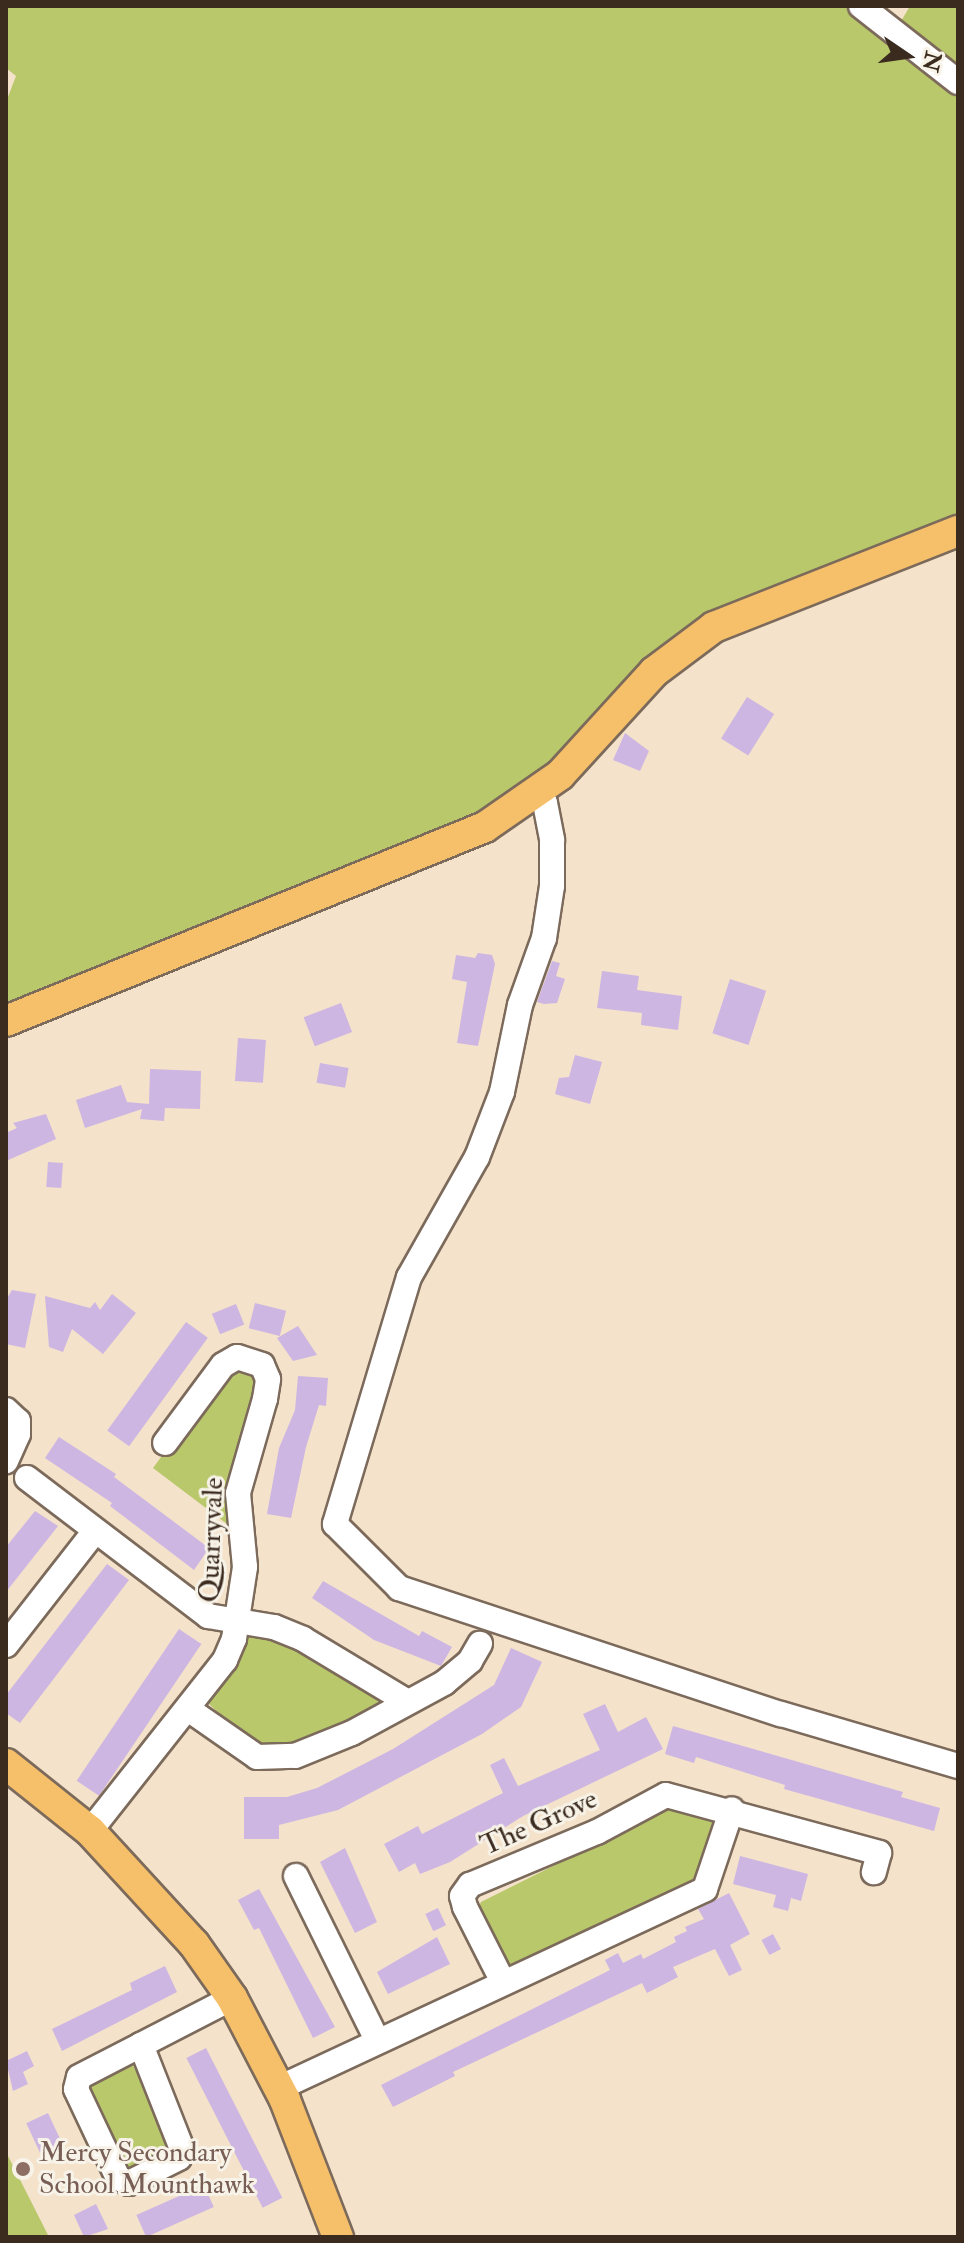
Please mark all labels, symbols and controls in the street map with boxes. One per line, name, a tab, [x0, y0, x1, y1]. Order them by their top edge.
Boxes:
north arrow	[868, 16, 948, 96]
text: N	[916, 49, 947, 74]
street label: Quarryvale	[193, 1477, 231, 1603]
street label: The Grove	[476, 1782, 602, 1864]
place label: Mercy Secondary School Mounthawk	[39, 2136, 255, 2202]
marker: Mercy Secondary School Mounthawk	[14, 2160, 32, 2178]

